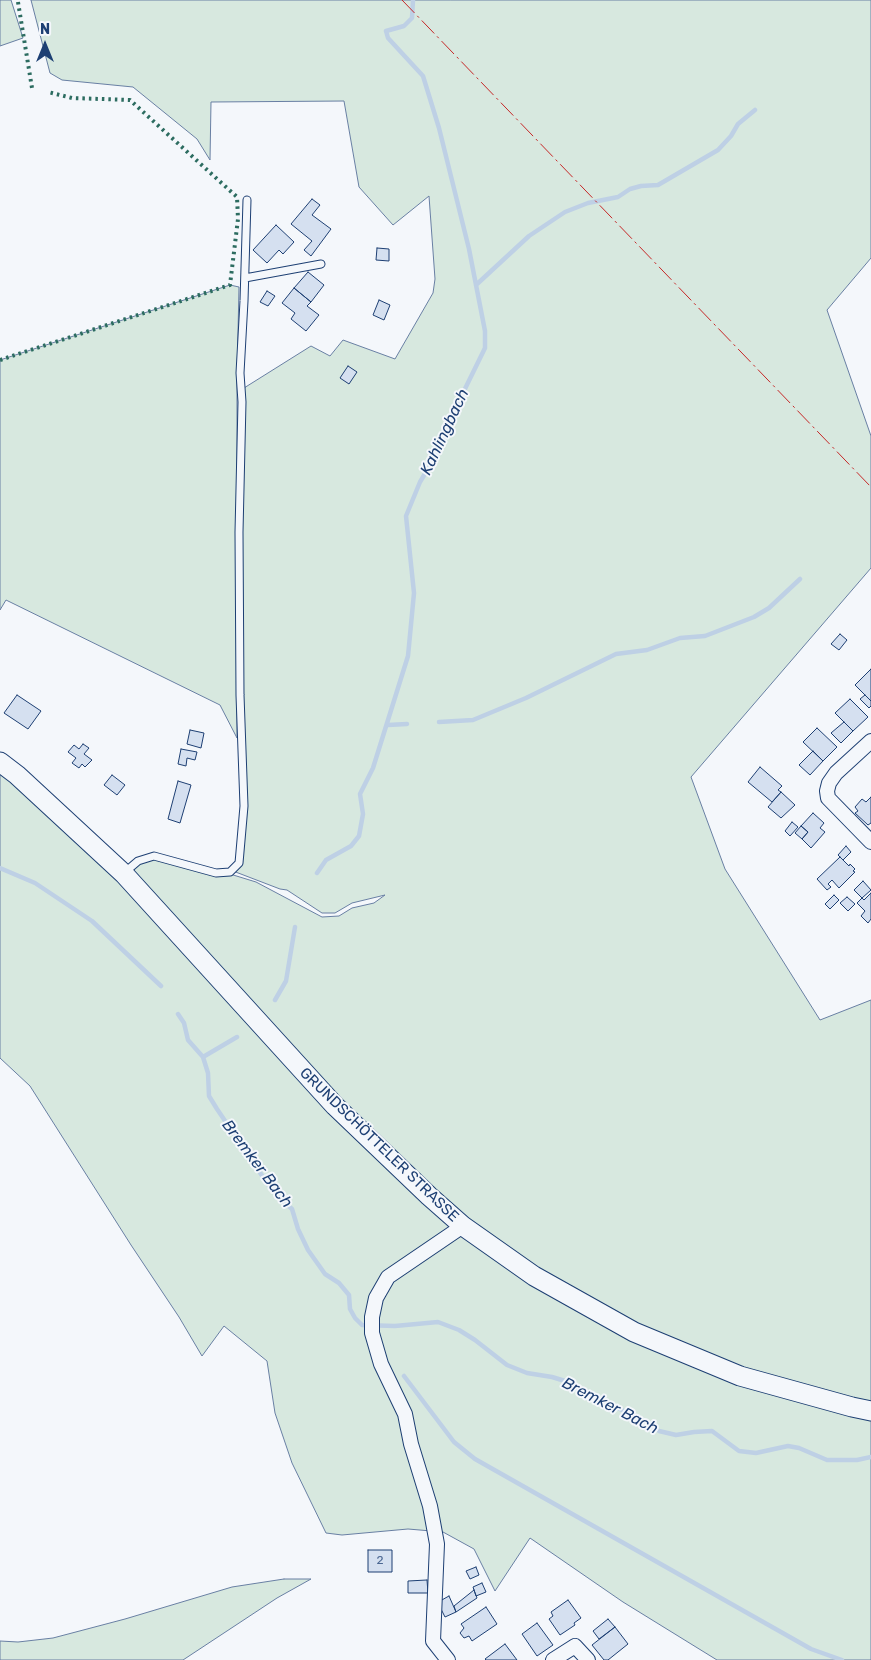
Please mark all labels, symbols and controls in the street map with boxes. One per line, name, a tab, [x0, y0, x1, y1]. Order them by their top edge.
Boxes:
north arrow	[20, 20, 70, 70]
text: N	[40, 21, 50, 38]
water label: Kahlingbach	[417, 386, 473, 478]
street label: GRUNDSCHÖTTELER STRASSE	[296, 1064, 462, 1226]
water label: Bremker Bach	[218, 1116, 296, 1212]
water label: Bremker Bach	[559, 1374, 661, 1438]
house number: 2	[376, 1554, 384, 1568]

